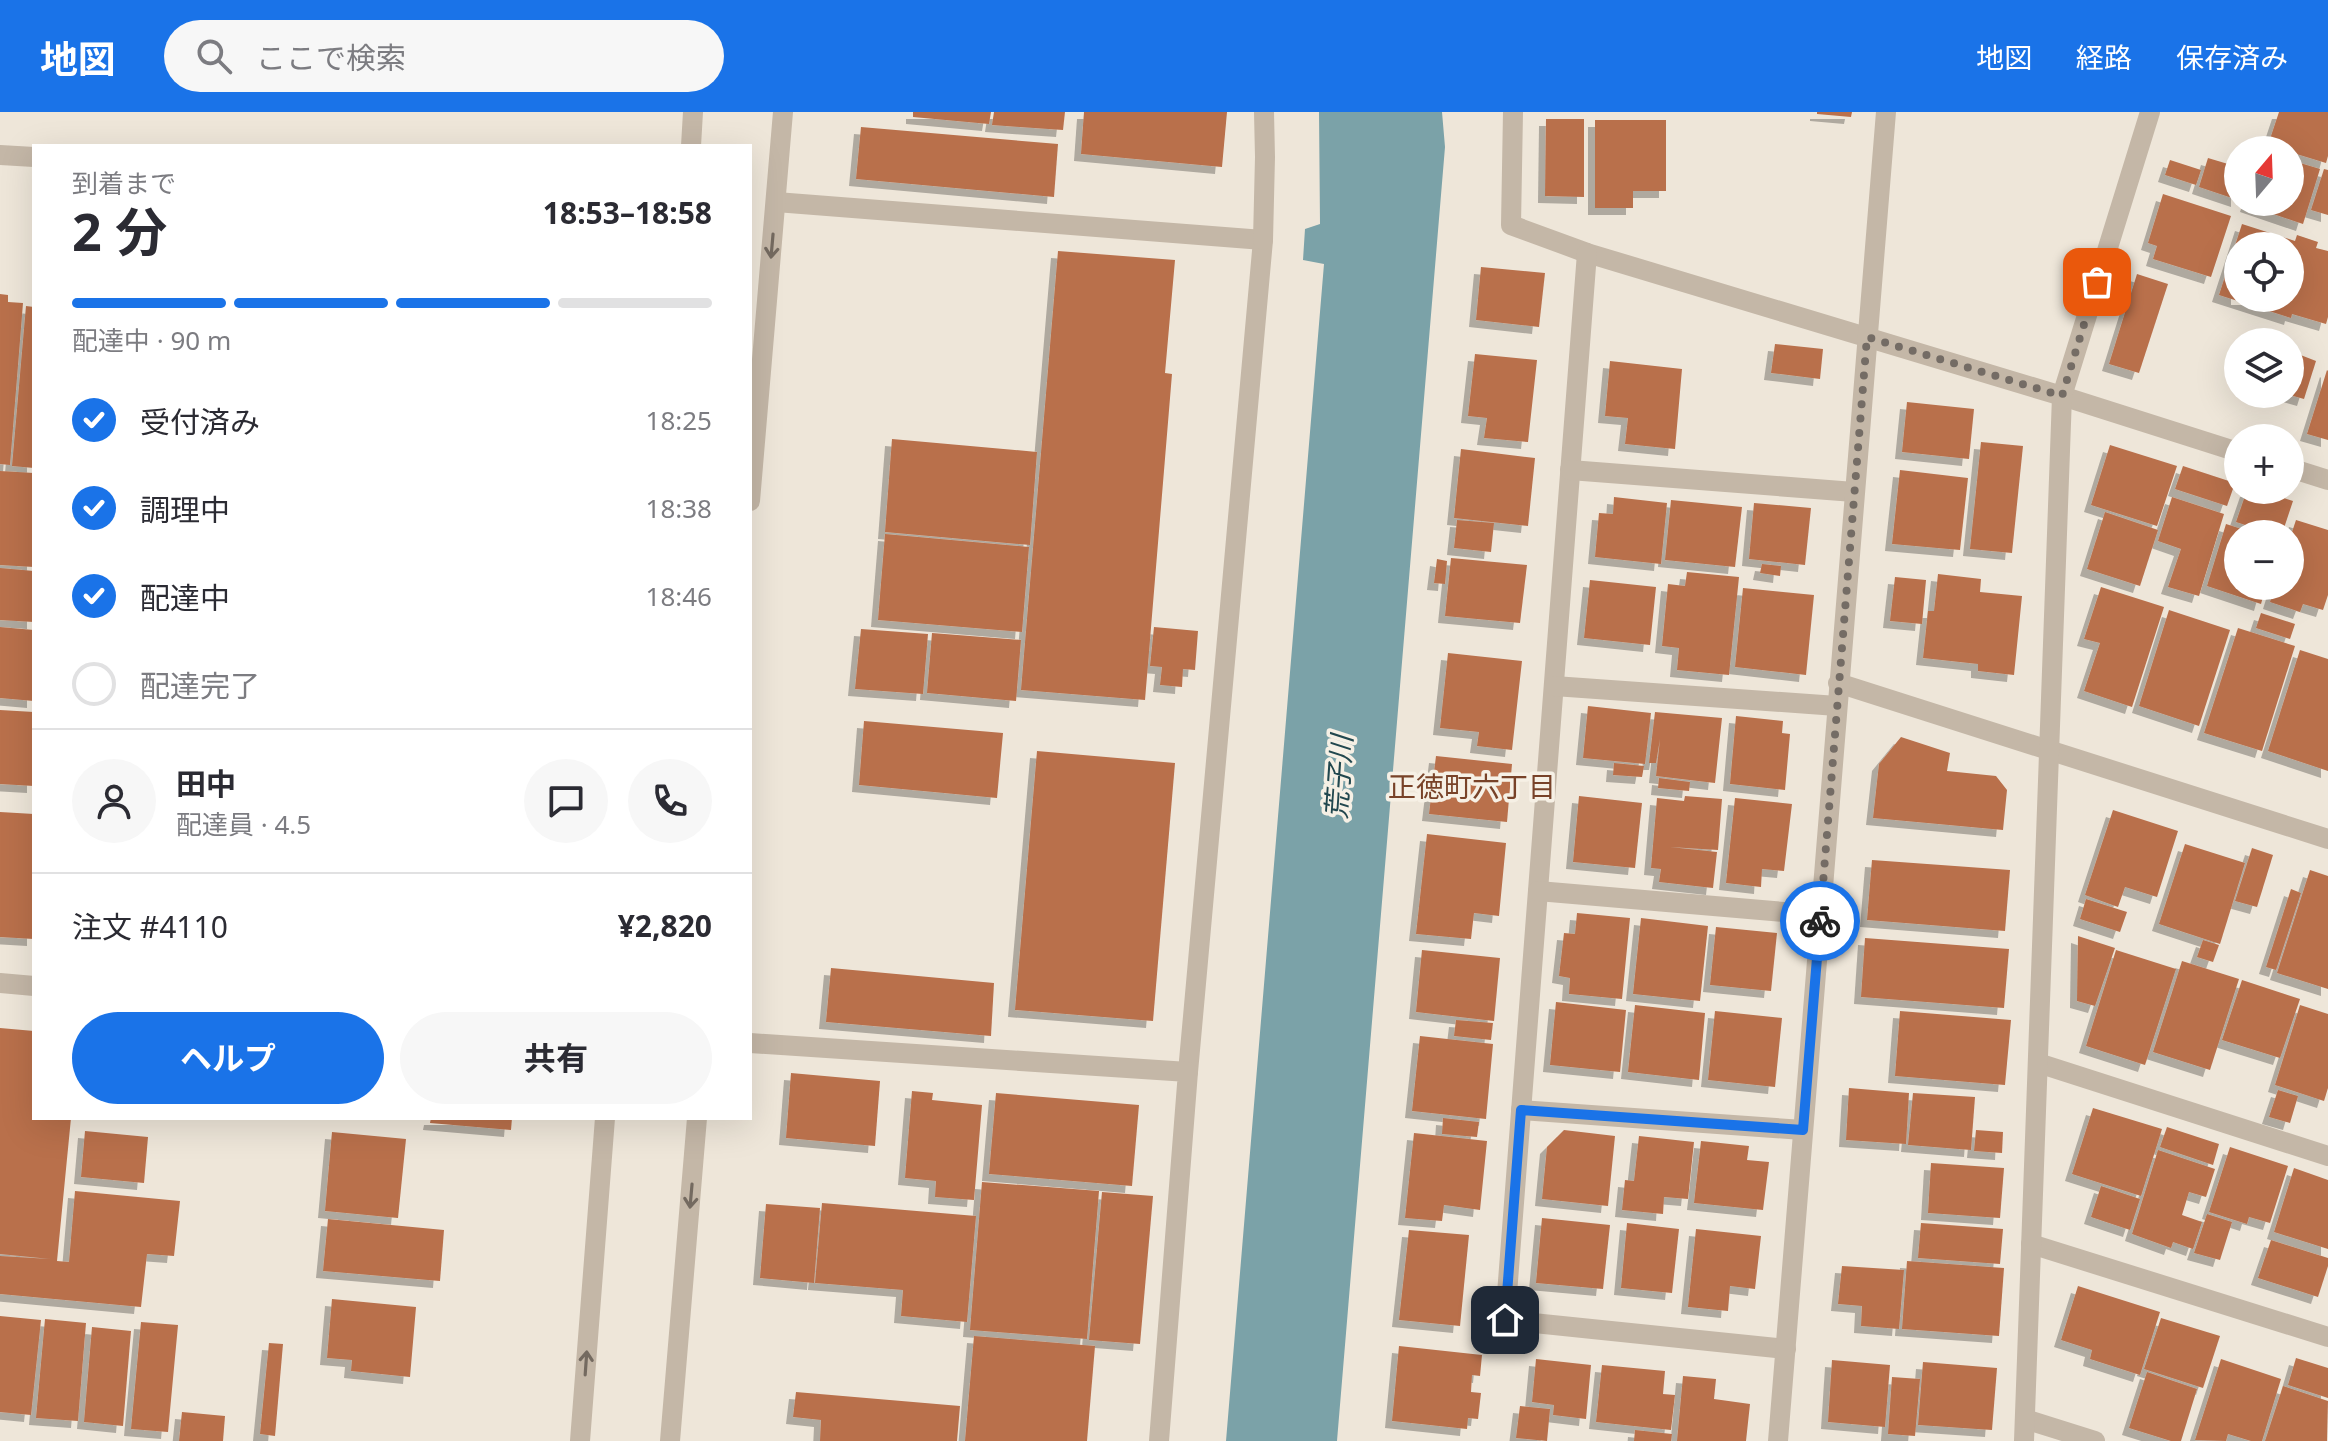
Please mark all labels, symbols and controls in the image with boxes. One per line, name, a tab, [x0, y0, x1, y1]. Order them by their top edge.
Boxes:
search box	[164, 20, 724, 92]
text: 地図	[40, 32, 116, 84]
icon: search	[192, 34, 236, 78]
text: ここで検索	[256, 37, 406, 78]
text: 地図	[1976, 38, 2032, 76]
text: 経路	[2076, 38, 2132, 76]
text: 保存済み	[2176, 38, 2288, 76]
north arrow	[2224, 136, 2304, 216]
map controls	[2224, 136, 2304, 600]
text: 到着まで	[72, 165, 176, 201]
text: 18:53–18:58	[543, 192, 712, 233]
text: 2 分	[72, 195, 167, 266]
one-way arrow	[764, 232, 779, 258]
button: locate	[2224, 232, 2304, 312]
pin	[2063, 248, 2131, 316]
icon: bag	[2075, 260, 2119, 304]
text: 配達中 · 90 m	[72, 322, 231, 358]
button: layers	[2224, 328, 2304, 408]
icon: check	[72, 398, 116, 442]
text: 受付済み	[140, 401, 260, 442]
text: 18:25	[646, 402, 712, 438]
button: +	[2224, 424, 2304, 504]
icon: check	[72, 486, 116, 530]
text: 調理中	[140, 489, 230, 530]
text: 18:38	[646, 490, 712, 526]
button: −	[2224, 520, 2304, 600]
icon: check	[72, 574, 116, 618]
text: 配達中	[140, 577, 230, 618]
text: 18:46	[646, 578, 712, 614]
text: 配達完了	[140, 665, 260, 706]
water label: 荒子川	[1316, 731, 1360, 820]
button: person	[72, 759, 156, 843]
button: chat	[524, 759, 608, 843]
button: phone	[628, 759, 712, 843]
text: 田中	[176, 763, 236, 804]
district label: 正徳町六丁目	[1388, 767, 1556, 805]
text: 配達員 · 4.5	[176, 806, 311, 842]
courier	[1780, 881, 1860, 961]
icon: bike	[1798, 899, 1842, 943]
text: ¥2,820	[618, 905, 712, 946]
text: 注文 #4110	[72, 906, 228, 947]
button: ヘルプ	[72, 1012, 384, 1104]
button: 共有	[400, 1012, 712, 1104]
one-way arrow	[683, 1182, 698, 1209]
pin	[1471, 1286, 1539, 1354]
icon: home	[1483, 1298, 1527, 1342]
one-way arrow	[579, 1350, 594, 1377]

